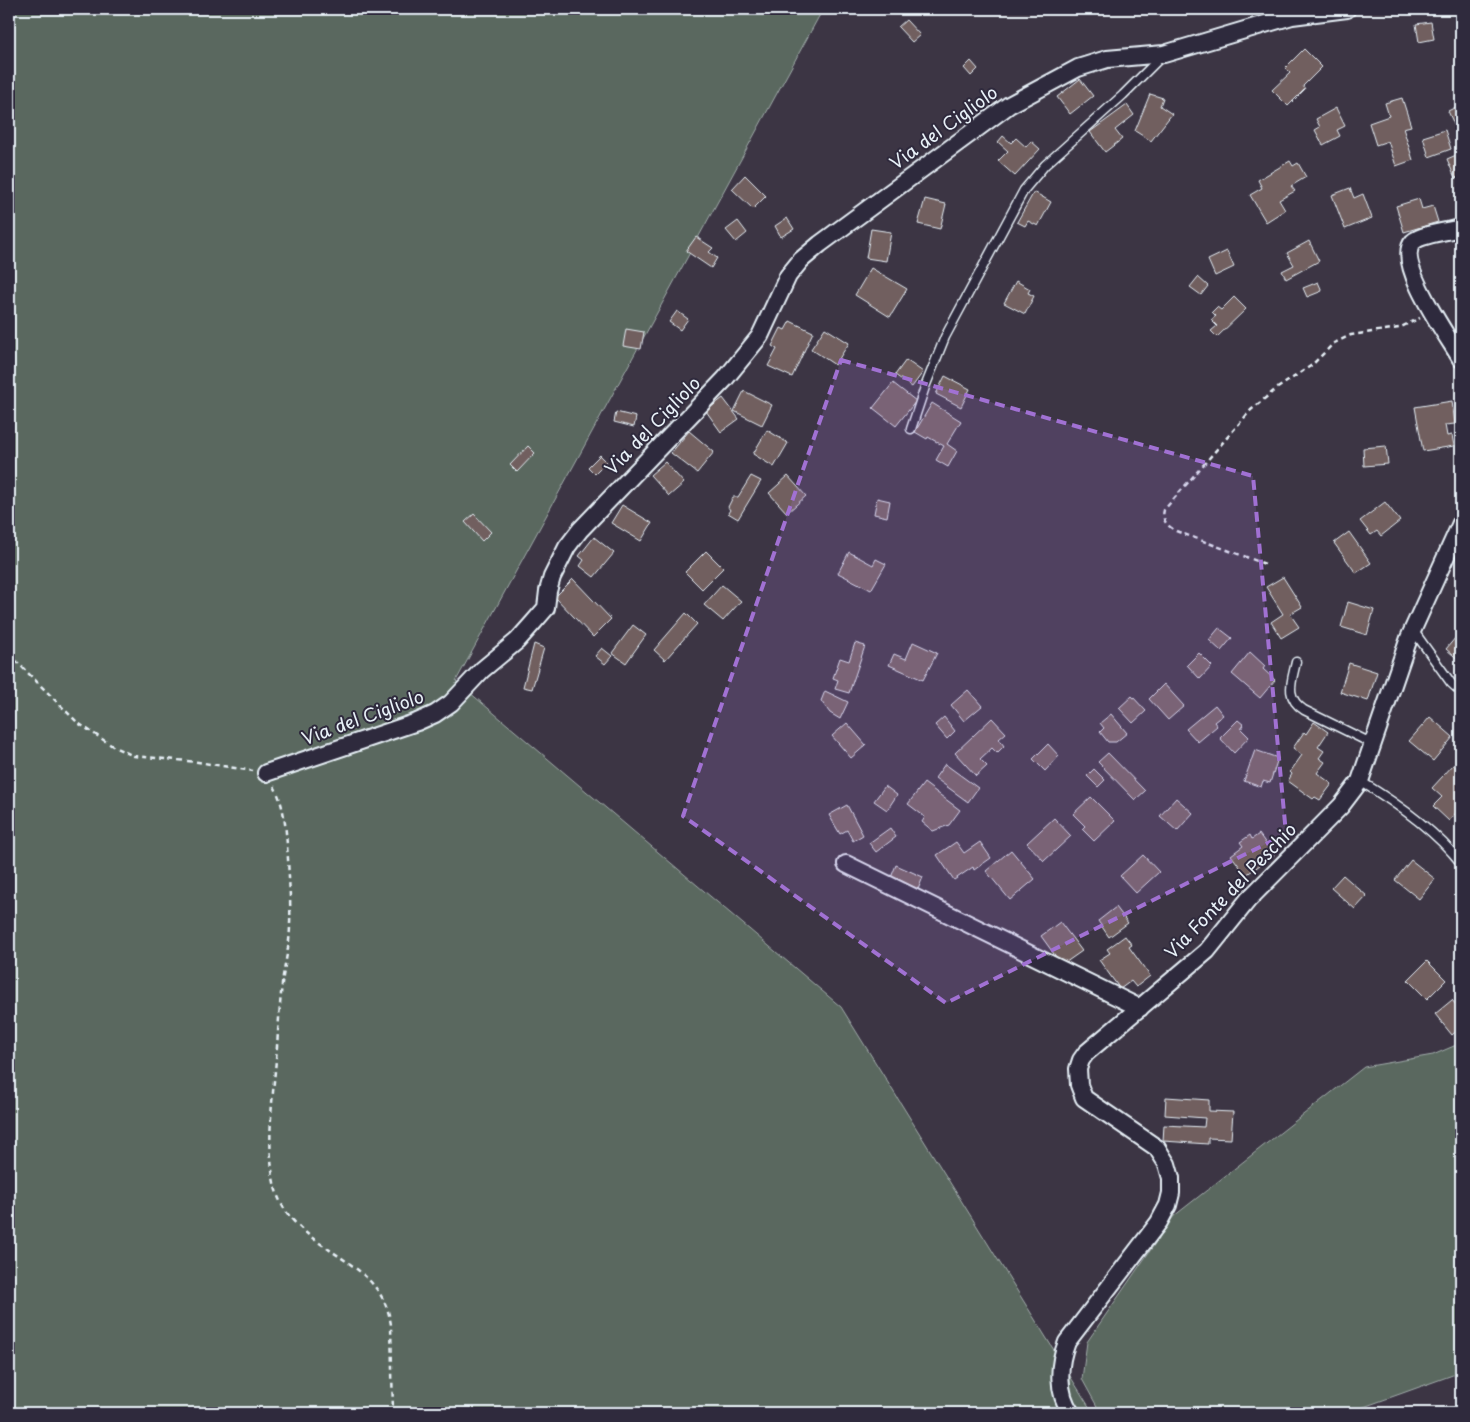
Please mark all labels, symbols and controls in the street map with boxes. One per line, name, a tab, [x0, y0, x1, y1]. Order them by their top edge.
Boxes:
street label: Via del Cigliolo	[883, 78, 1003, 175]
street label: Via del Cigliolo	[598, 370, 706, 480]
street label: Via del Cigliolo	[298, 682, 427, 751]
street label: Via Fonte del Peschio	[1158, 816, 1302, 964]

